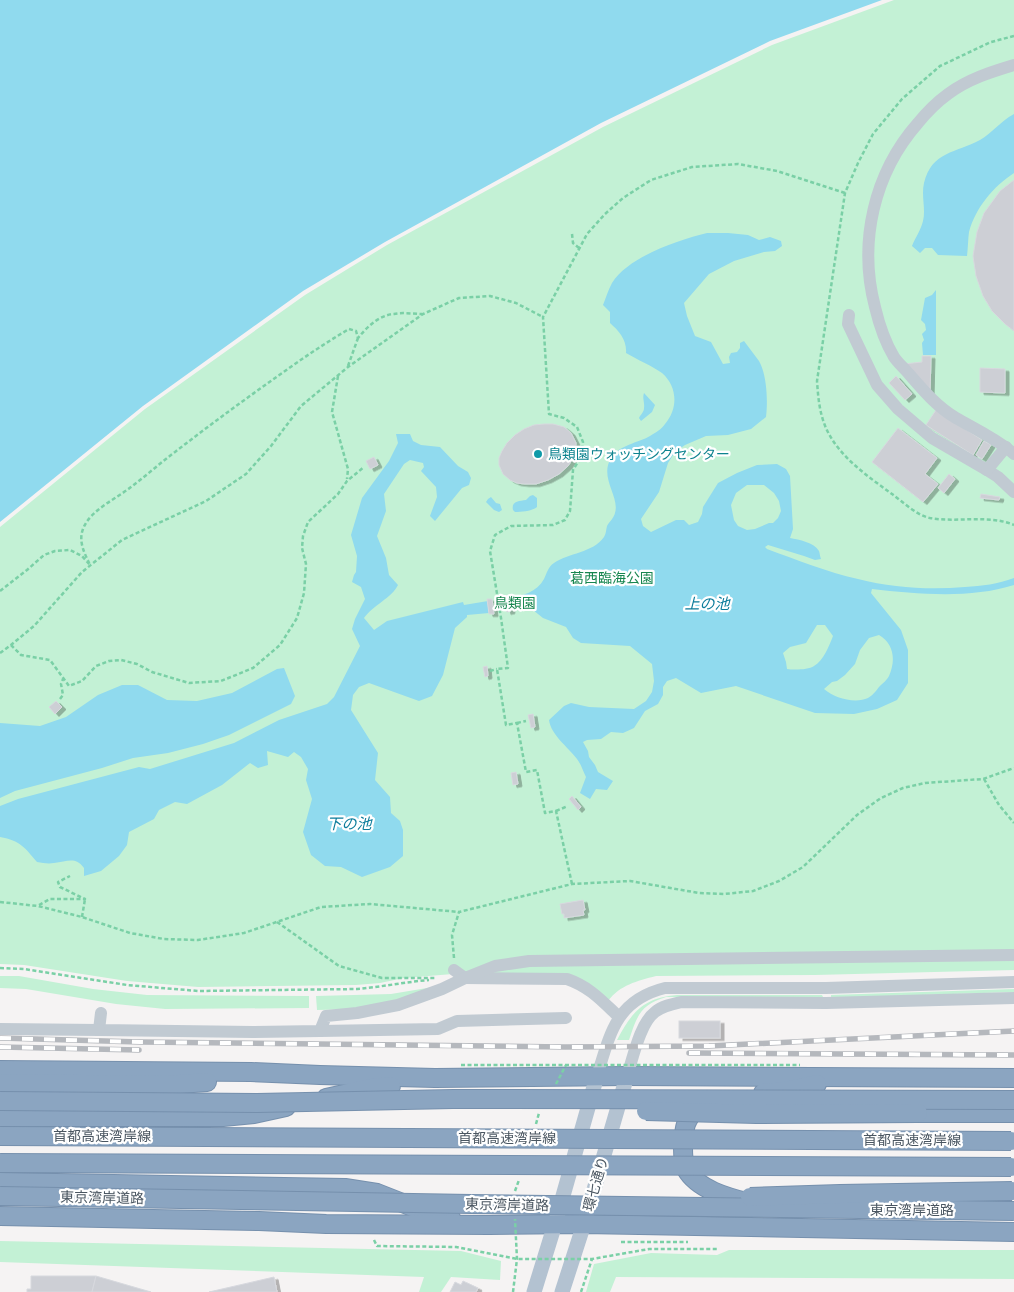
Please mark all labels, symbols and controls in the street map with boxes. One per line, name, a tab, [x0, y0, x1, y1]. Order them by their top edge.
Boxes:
place label: 鳥類園ウォッチングセンター	[548, 446, 730, 463]
marker: 鳥類園ウォッチングセンター	[532, 448, 544, 460]
park label: 葛西臨海公園	[570, 570, 654, 587]
park label: 鳥類園	[494, 595, 536, 612]
water label: 上の池	[684, 595, 731, 613]
water label: 下の池	[326, 815, 373, 833]
street label: 首都高速湾岸線	[53, 1128, 151, 1145]
street label: 首都高速湾岸線	[458, 1130, 556, 1147]
street label: 首都高速湾岸線	[863, 1132, 961, 1149]
street label: 環七通り	[580, 1155, 612, 1213]
street label: 東京湾岸道路	[60, 1189, 144, 1207]
street label: 東京湾岸道路	[465, 1196, 549, 1214]
street label: 東京湾岸道路	[870, 1202, 954, 1219]

